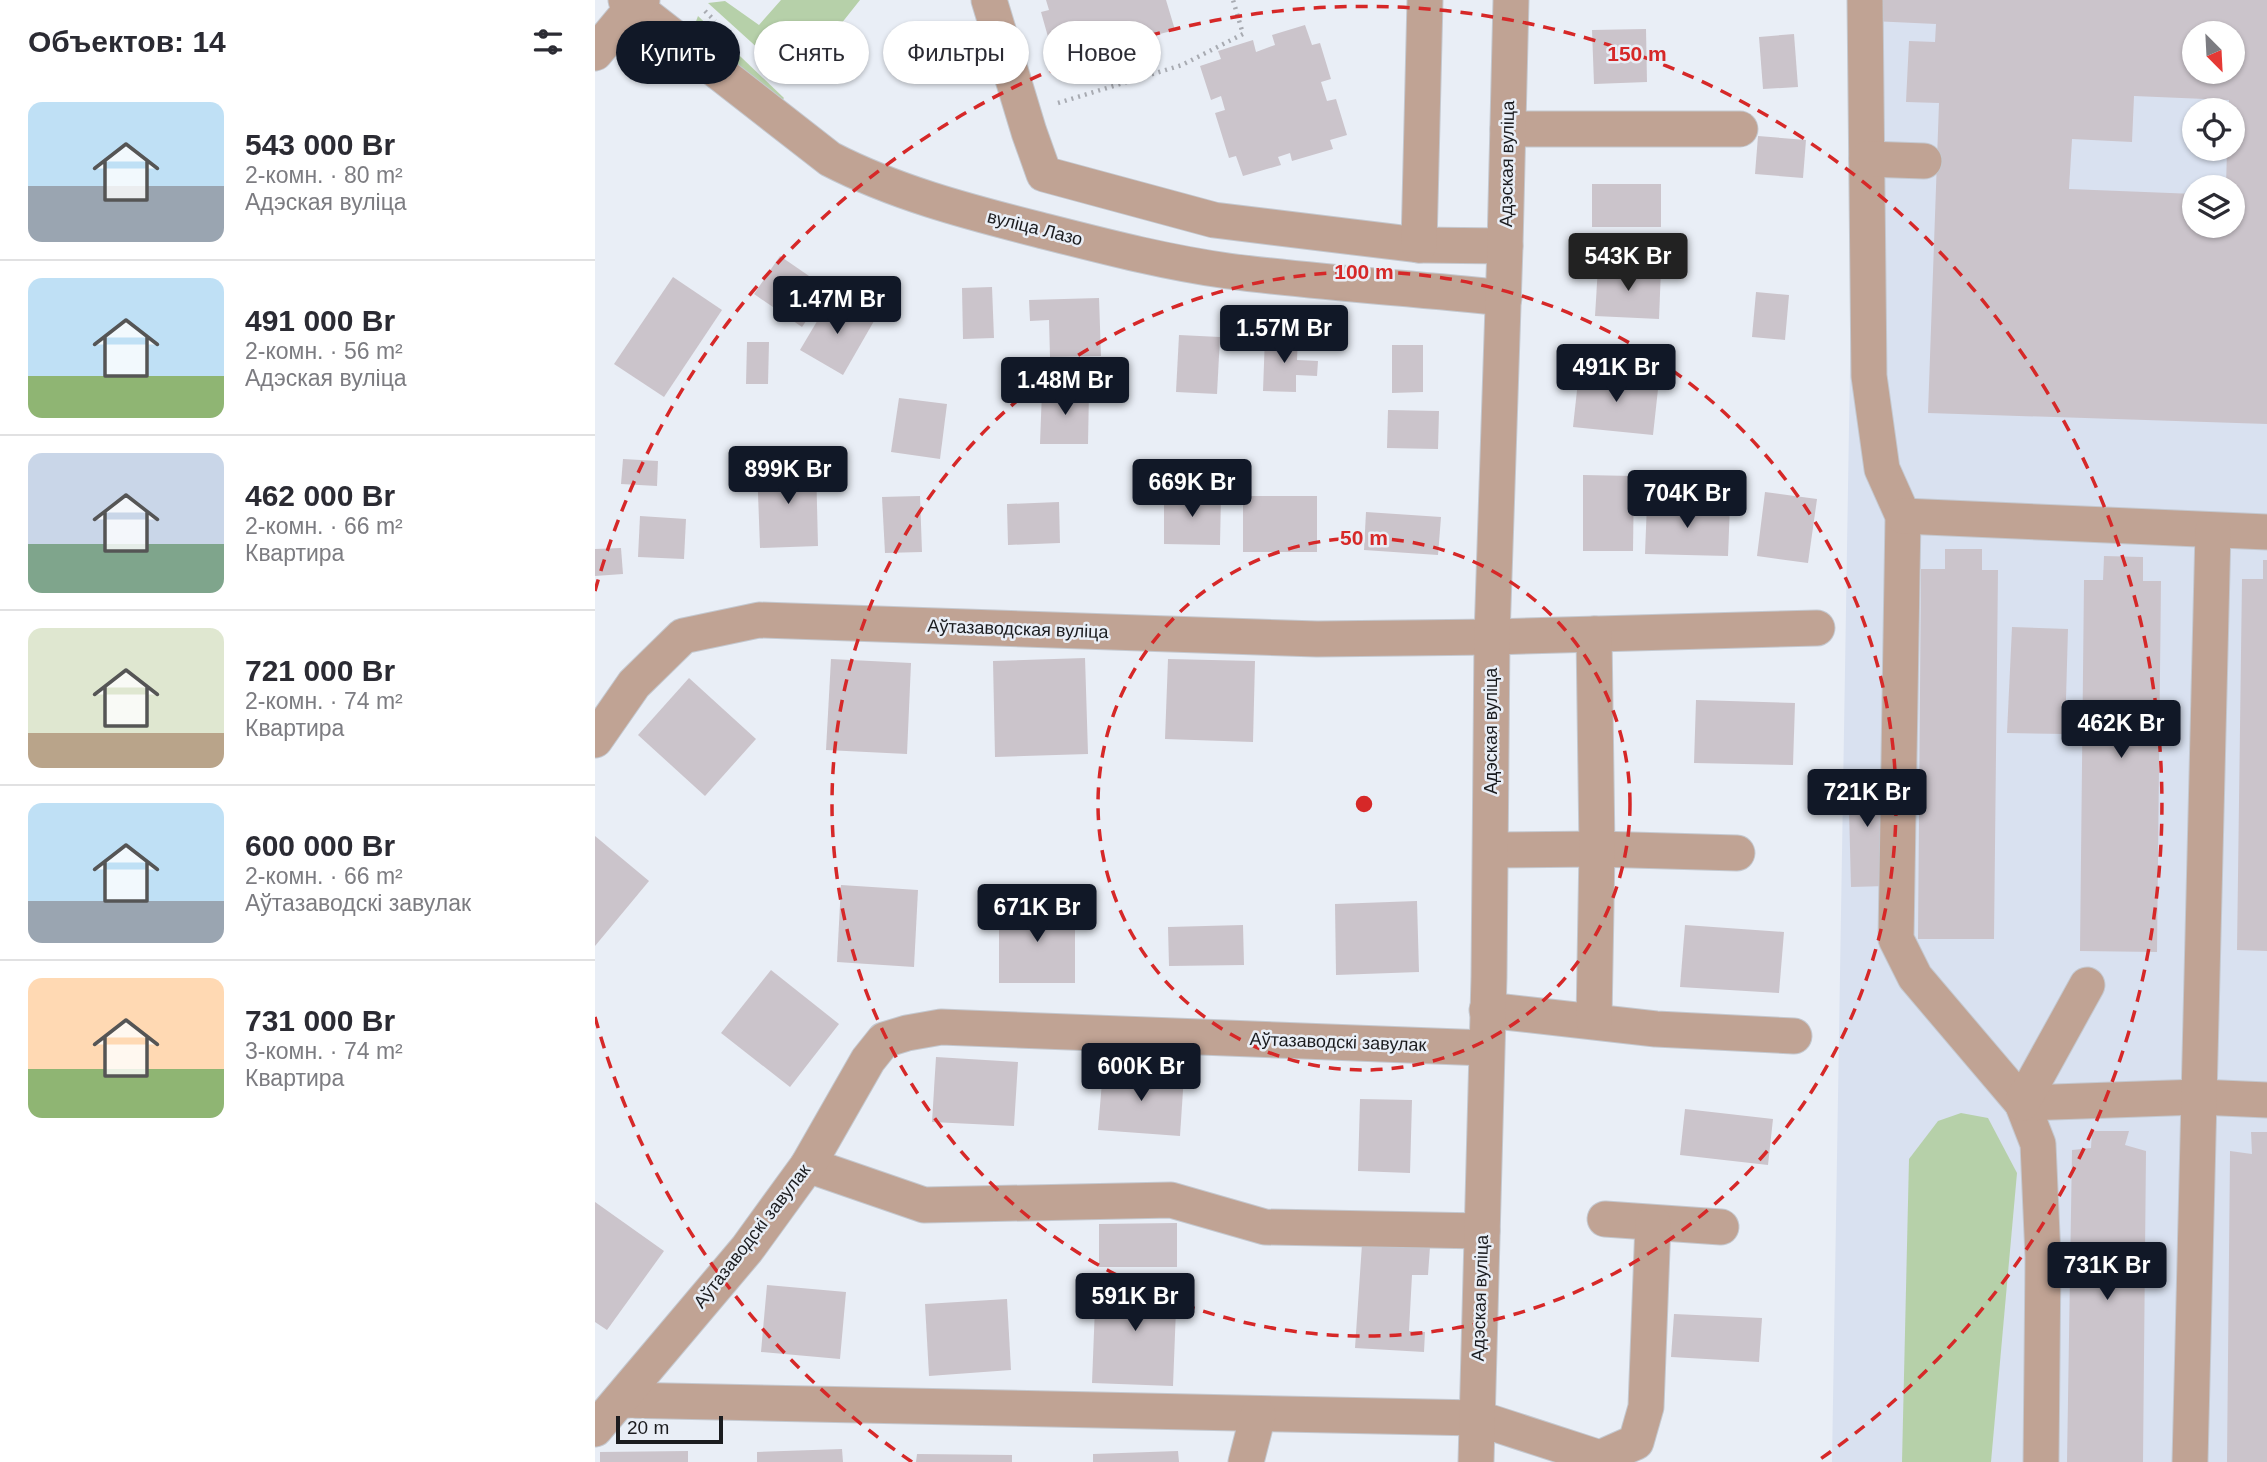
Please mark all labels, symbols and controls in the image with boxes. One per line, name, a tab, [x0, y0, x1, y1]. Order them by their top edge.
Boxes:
chip: Купить	[616, 21, 740, 84]
chip: Снять	[754, 21, 869, 84]
chip: Фильтры	[883, 21, 1029, 84]
chip: Новое	[1043, 21, 1161, 84]
north arrow	[2182, 21, 2245, 84]
map controls	[2182, 21, 2245, 238]
icon: filters	[529, 23, 567, 61]
text: Объектов: 14	[28, 25, 226, 58]
text: 150 m	[1607, 42, 1667, 65]
button: locate	[2182, 98, 2245, 161]
street label: Адэская вуліца	[1496, 100, 1518, 227]
text: 543 000 Br	[245, 128, 395, 161]
icon: home	[84, 130, 168, 214]
text: 2-комн. · 80 m²	[245, 162, 403, 188]
button: layers	[2182, 175, 2245, 238]
text: Адэская вуліца	[245, 189, 407, 215]
street label: вуліца Лазо	[985, 207, 1085, 249]
pin: 543K Br	[1563, 233, 1693, 293]
text: 543K Br	[1585, 243, 1671, 269]
text: 100 m	[1334, 260, 1394, 283]
pin: 1.47M Br	[765, 276, 909, 336]
text: 1.47M Br	[789, 286, 885, 312]
text: 491 000 Br	[245, 304, 395, 337]
icon: home	[84, 306, 168, 390]
pin: 1.57M Br	[1212, 306, 1356, 365]
text: 1.57M Br	[1236, 315, 1332, 341]
text: 2-комн. · 56 m²	[245, 338, 403, 364]
pin: 491K Br	[1551, 344, 1681, 404]
text: 491K Br	[1573, 354, 1659, 380]
pin: 1.48M Br	[993, 358, 1137, 417]
text: Адэская вуліца	[245, 365, 407, 391]
text: 1.48M Br	[1017, 367, 1113, 393]
pin: 899K Br	[723, 447, 853, 506]
text: 899K Br	[745, 456, 831, 482]
pin: 669K Br	[1127, 460, 1257, 519]
text: 669K Br	[1149, 469, 1235, 495]
pin: 704K Br	[1622, 470, 1752, 530]
text: 462 000 Br	[245, 479, 395, 512]
text: 704K Br	[1644, 480, 1730, 506]
icon: home	[84, 481, 168, 565]
text: 2-комн. · 66 m²	[245, 513, 403, 539]
text: 50 m	[1340, 526, 1388, 549]
text: Квартира	[245, 540, 344, 566]
street label: Аўтазаводская вуліца	[927, 616, 1110, 642]
text: 721 000 Br	[245, 654, 395, 687]
icon: home	[84, 656, 168, 740]
street label: Адэская вуліца	[1481, 667, 1501, 794]
text: 2-комн. · 74 m²	[245, 688, 403, 714]
pin: 462K Br	[2056, 700, 2186, 760]
text: 462K Br	[2078, 710, 2164, 736]
text: Квартира	[245, 715, 344, 741]
pin: 721K Br	[1802, 770, 1932, 829]
text: 721K Br	[1824, 779, 1910, 805]
centre of rings	[1352, 792, 1376, 816]
text: 600 000 Br	[245, 829, 395, 862]
icon: home	[84, 831, 168, 915]
text: 2-комн. · 66 m²	[245, 863, 403, 889]
pin: 671K Br	[972, 884, 1102, 944]
text: Аўтазаводскі завулак	[245, 890, 471, 916]
text: 671K Br	[994, 894, 1080, 920]
text: 731 000 Br	[245, 1004, 395, 1037]
icon: home	[84, 1006, 168, 1090]
street label: Аўтазаводскі завулак	[1249, 1029, 1427, 1055]
text: 3-комн. · 74 m²	[245, 1038, 403, 1064]
pin: 600K Br	[1076, 1044, 1206, 1103]
text: 600K Br	[1098, 1053, 1184, 1079]
text: Квартира	[245, 1065, 344, 1091]
street label: Аўтазаводскі завулак	[690, 1160, 814, 1312]
street label: Адэская вуліца	[1468, 1233, 1492, 1362]
pin: 731K Br	[2042, 1242, 2172, 1302]
text: 731K Br	[2064, 1252, 2150, 1278]
pin: 591K Br	[1070, 1274, 1200, 1333]
text: 591K Br	[1092, 1283, 1178, 1309]
scale bar	[616, 1413, 723, 1445]
text: 20 m	[627, 1417, 669, 1438]

